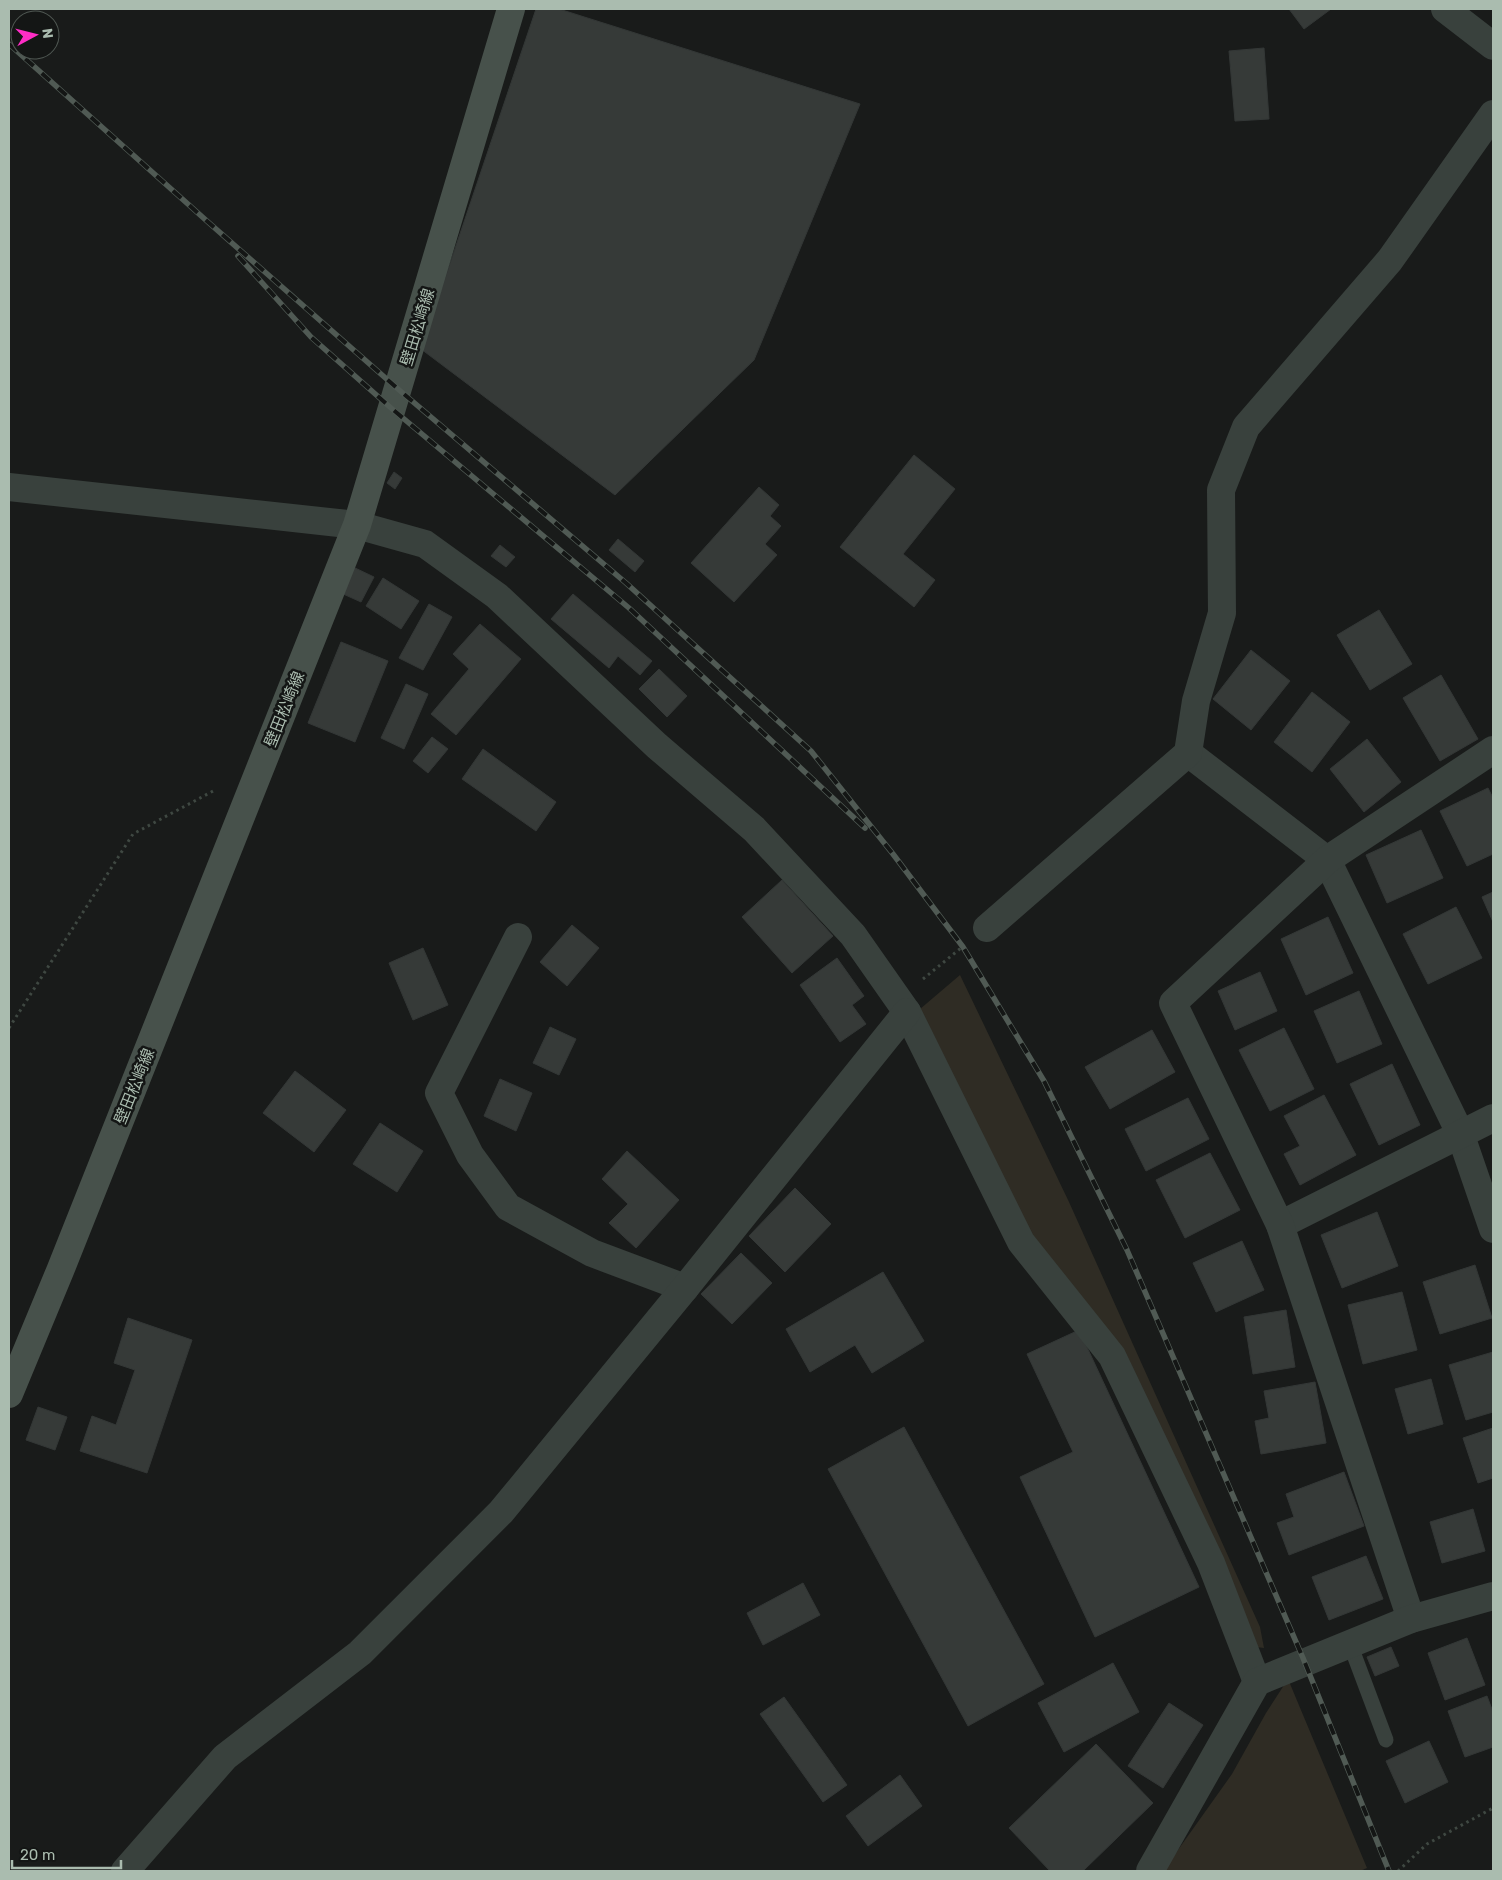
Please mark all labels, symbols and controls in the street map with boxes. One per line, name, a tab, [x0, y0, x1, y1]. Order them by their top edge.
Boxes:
north arrow	[10, 10, 60, 60]
text: N	[38, 27, 56, 40]
street label: 壁田松崎線	[397, 286, 438, 368]
street label: 壁田松崎線	[261, 669, 308, 750]
street label: 壁田松崎線	[111, 1046, 158, 1127]
scale bar	[12, 1838, 121, 1870]
text: 20 m	[20, 1846, 55, 1864]

